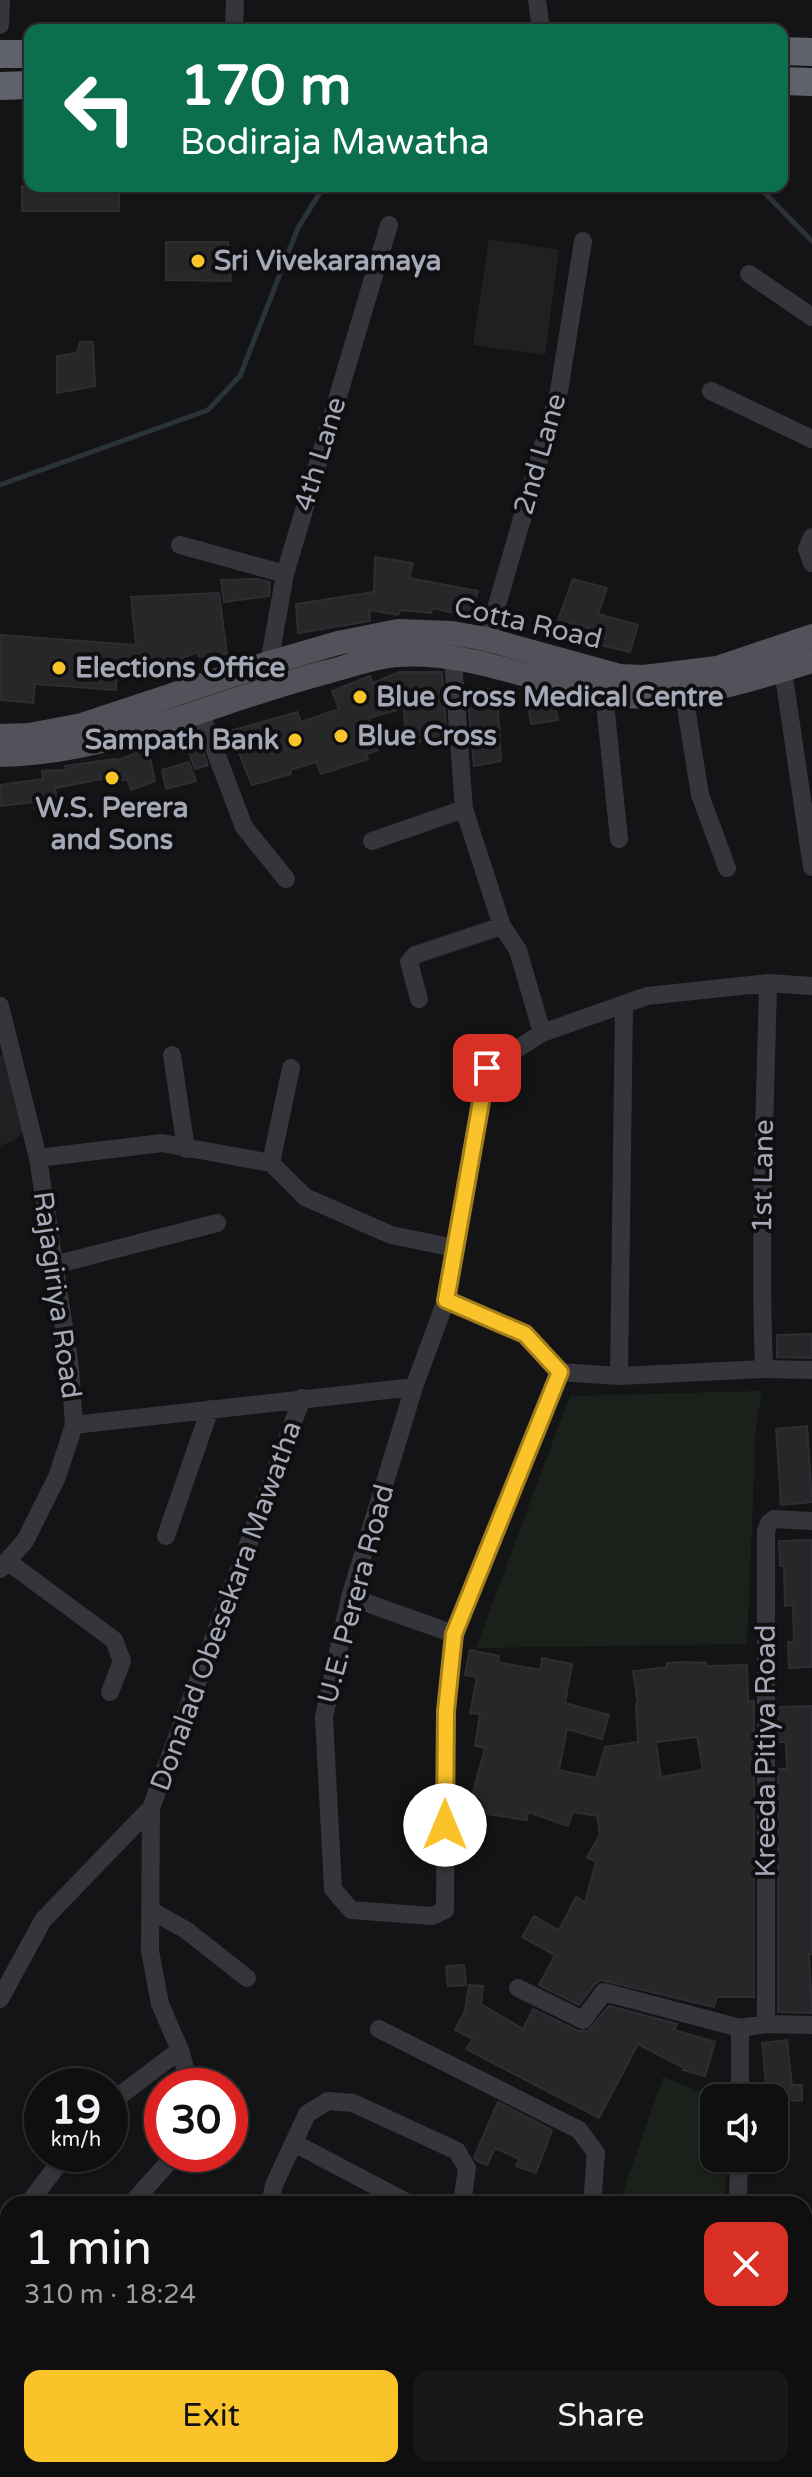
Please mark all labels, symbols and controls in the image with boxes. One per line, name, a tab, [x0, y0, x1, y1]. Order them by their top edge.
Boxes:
text: 170 m	[180, 53, 351, 120]
icon: left	[48, 56, 152, 160]
text: Bodiraja Mawatha	[180, 121, 490, 164]
place label: Sri Vivekaramaya	[214, 244, 442, 278]
marker: Sri Vivekaramaya	[189, 252, 207, 270]
street label: 2nd Lane	[507, 390, 573, 518]
street label: 4th Lane	[287, 393, 353, 515]
street label: Cotta Road	[451, 589, 605, 657]
place label: Elections Office	[75, 651, 285, 685]
marker: Elections Office	[50, 659, 68, 677]
place label: Blue Cross Medical Centre	[376, 680, 724, 714]
marker: Blue Cross Medical Centre	[351, 688, 369, 706]
place label: Blue Cross	[357, 719, 497, 753]
place label: Sampath Bank	[85, 723, 279, 757]
marker: Blue Cross	[332, 727, 350, 745]
marker: Sampath Bank	[286, 731, 304, 749]
marker: W.S. Perera and Sons	[103, 769, 121, 787]
place label: W.S. Perera and Sons	[36, 791, 188, 857]
pin	[453, 1034, 521, 1102]
icon: arrive	[465, 1046, 509, 1090]
street label: 1st Lane	[745, 1119, 781, 1233]
street label: Rajagiriya Road	[26, 1189, 88, 1401]
street label: Donalad Obesekara Mawatha	[143, 1416, 309, 1796]
street label: U.E. Perera Road	[310, 1481, 402, 1707]
street label: Kreeda Pitiya Road	[749, 1625, 783, 1877]
position arrow	[403, 1783, 487, 1867]
speed limit sign: 30	[144, 2068, 248, 2172]
map controls	[700, 2084, 788, 2172]
button: sound	[700, 2084, 788, 2172]
text: 19	[51, 2086, 101, 2134]
text: km/h	[51, 2128, 101, 2152]
text: 1 min	[24, 2220, 152, 2278]
button: close	[704, 2222, 788, 2306]
text: 310 m · 18:24	[24, 2279, 196, 2310]
button: Exit	[24, 2370, 398, 2462]
button: Share	[414, 2370, 788, 2462]

